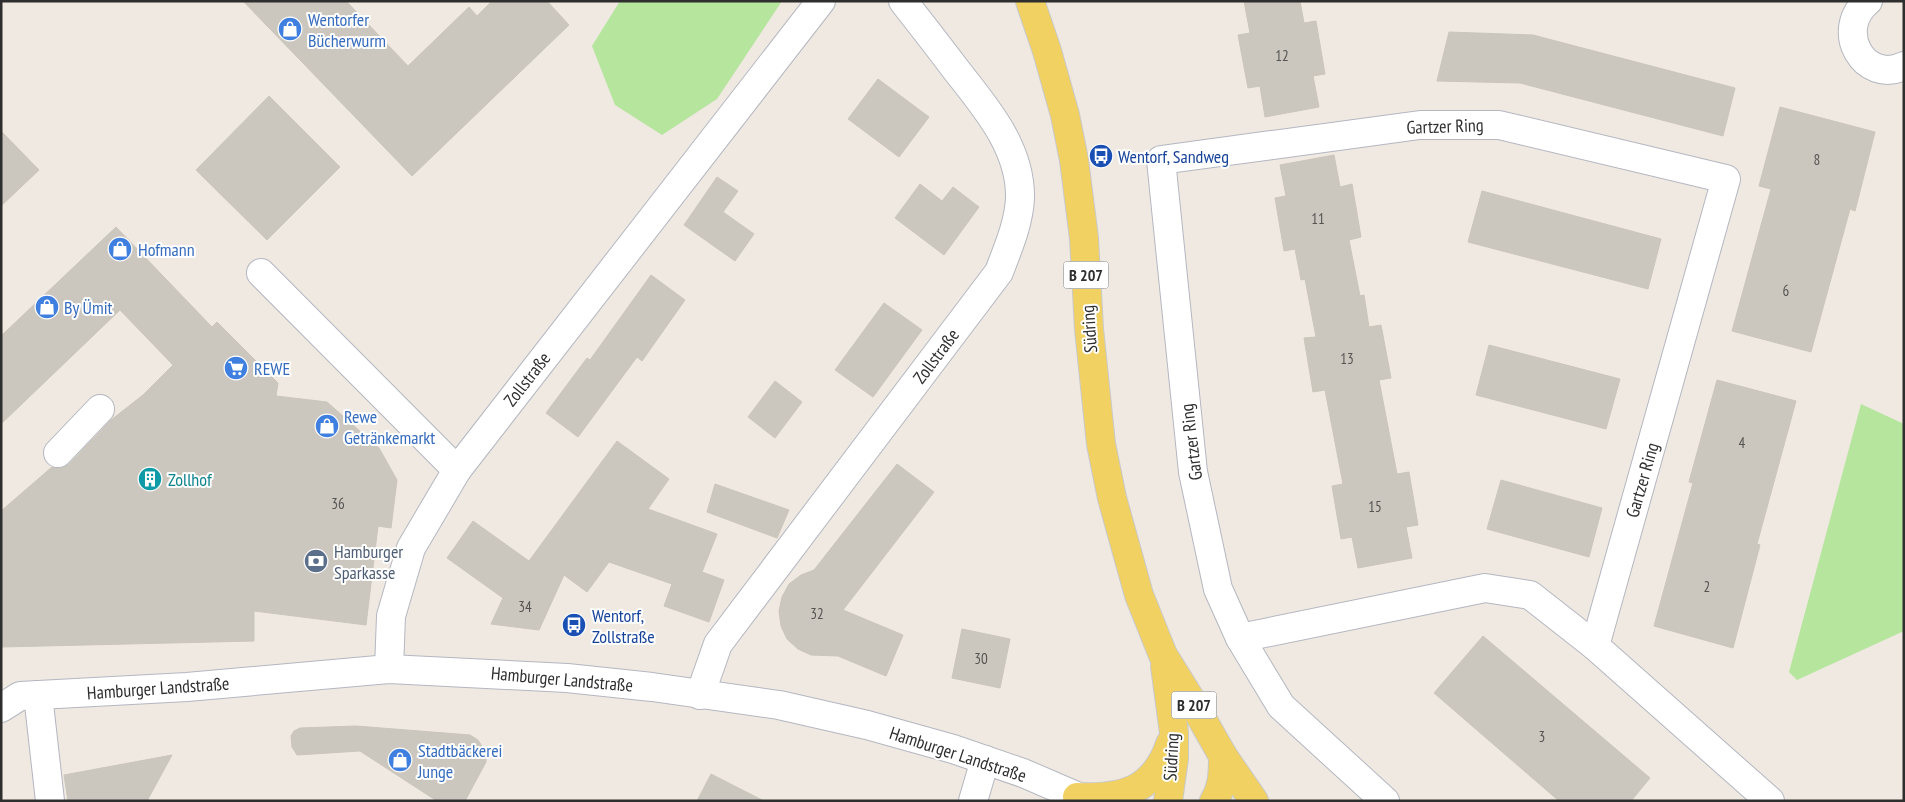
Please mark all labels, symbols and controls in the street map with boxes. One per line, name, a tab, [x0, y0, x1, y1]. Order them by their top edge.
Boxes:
place label: Wentorfer Bücherwurm	[308, 8, 386, 52]
shop icon: Wentorfer Bücherwurm	[277, 16, 303, 42]
house number: 12	[1275, 46, 1289, 65]
street label: Gartzer Ring	[1406, 113, 1484, 139]
bus stop icon: Wentorf, Sandweg	[1088, 143, 1114, 169]
place label: Wentorf, Sandweg	[1118, 145, 1229, 168]
house number: 8	[1814, 150, 1820, 169]
house number: 11	[1311, 209, 1325, 228]
shop icon: Hofmann	[107, 236, 133, 262]
place label: Hofmann	[138, 238, 195, 261]
road number: B 207	[1064, 262, 1108, 288]
house number: 6	[1783, 281, 1790, 300]
shop icon: By Ümit	[34, 294, 60, 320]
place label: By Ümit	[64, 296, 113, 319]
street label: Südring	[1076, 304, 1102, 354]
street label: Zollstraße	[908, 324, 964, 388]
street label: Zollstraße	[499, 347, 555, 411]
house number: 13	[1340, 349, 1354, 368]
supermarket icon: REWE	[223, 355, 249, 381]
place label: REWE	[254, 357, 290, 380]
street label: Gartzer Ring	[1175, 402, 1207, 482]
place label: Rewe Getränkemarkt	[344, 405, 435, 449]
shop icon: Rewe Getränkemarkt	[314, 413, 340, 439]
house number: 4	[1739, 433, 1746, 452]
street label: Gartzer Ring	[1620, 440, 1664, 520]
building icon: Zollhof	[137, 466, 163, 492]
place label: Zollhof	[168, 468, 213, 491]
house number: 36	[331, 494, 345, 513]
house number: 15	[1368, 497, 1382, 516]
place label: Hamburger Sparkasse	[334, 540, 403, 584]
bank icon: Hamburger Sparkasse	[303, 548, 329, 574]
house number: 2	[1704, 577, 1710, 596]
house number: 34	[518, 597, 532, 616]
place label: Wentorf, Zollstraße	[592, 604, 655, 648]
house number: 32	[810, 604, 824, 623]
bus stop icon: Wentorf, Zollstraße	[561, 612, 587, 638]
house number: 30	[974, 649, 988, 668]
street label: Hamburger Landstraße	[490, 661, 634, 697]
street label: Hamburger Landstraße	[86, 672, 230, 704]
road number: B 207	[1172, 692, 1216, 718]
street label: Hamburger Landstraße	[887, 721, 1029, 787]
house number: 3	[1539, 727, 1545, 746]
street label: Südring	[1158, 733, 1184, 781]
place label: Stadtbäckerei Junge	[417, 739, 503, 783]
shop icon: Stadtbäckerei Junge	[387, 747, 413, 773]

